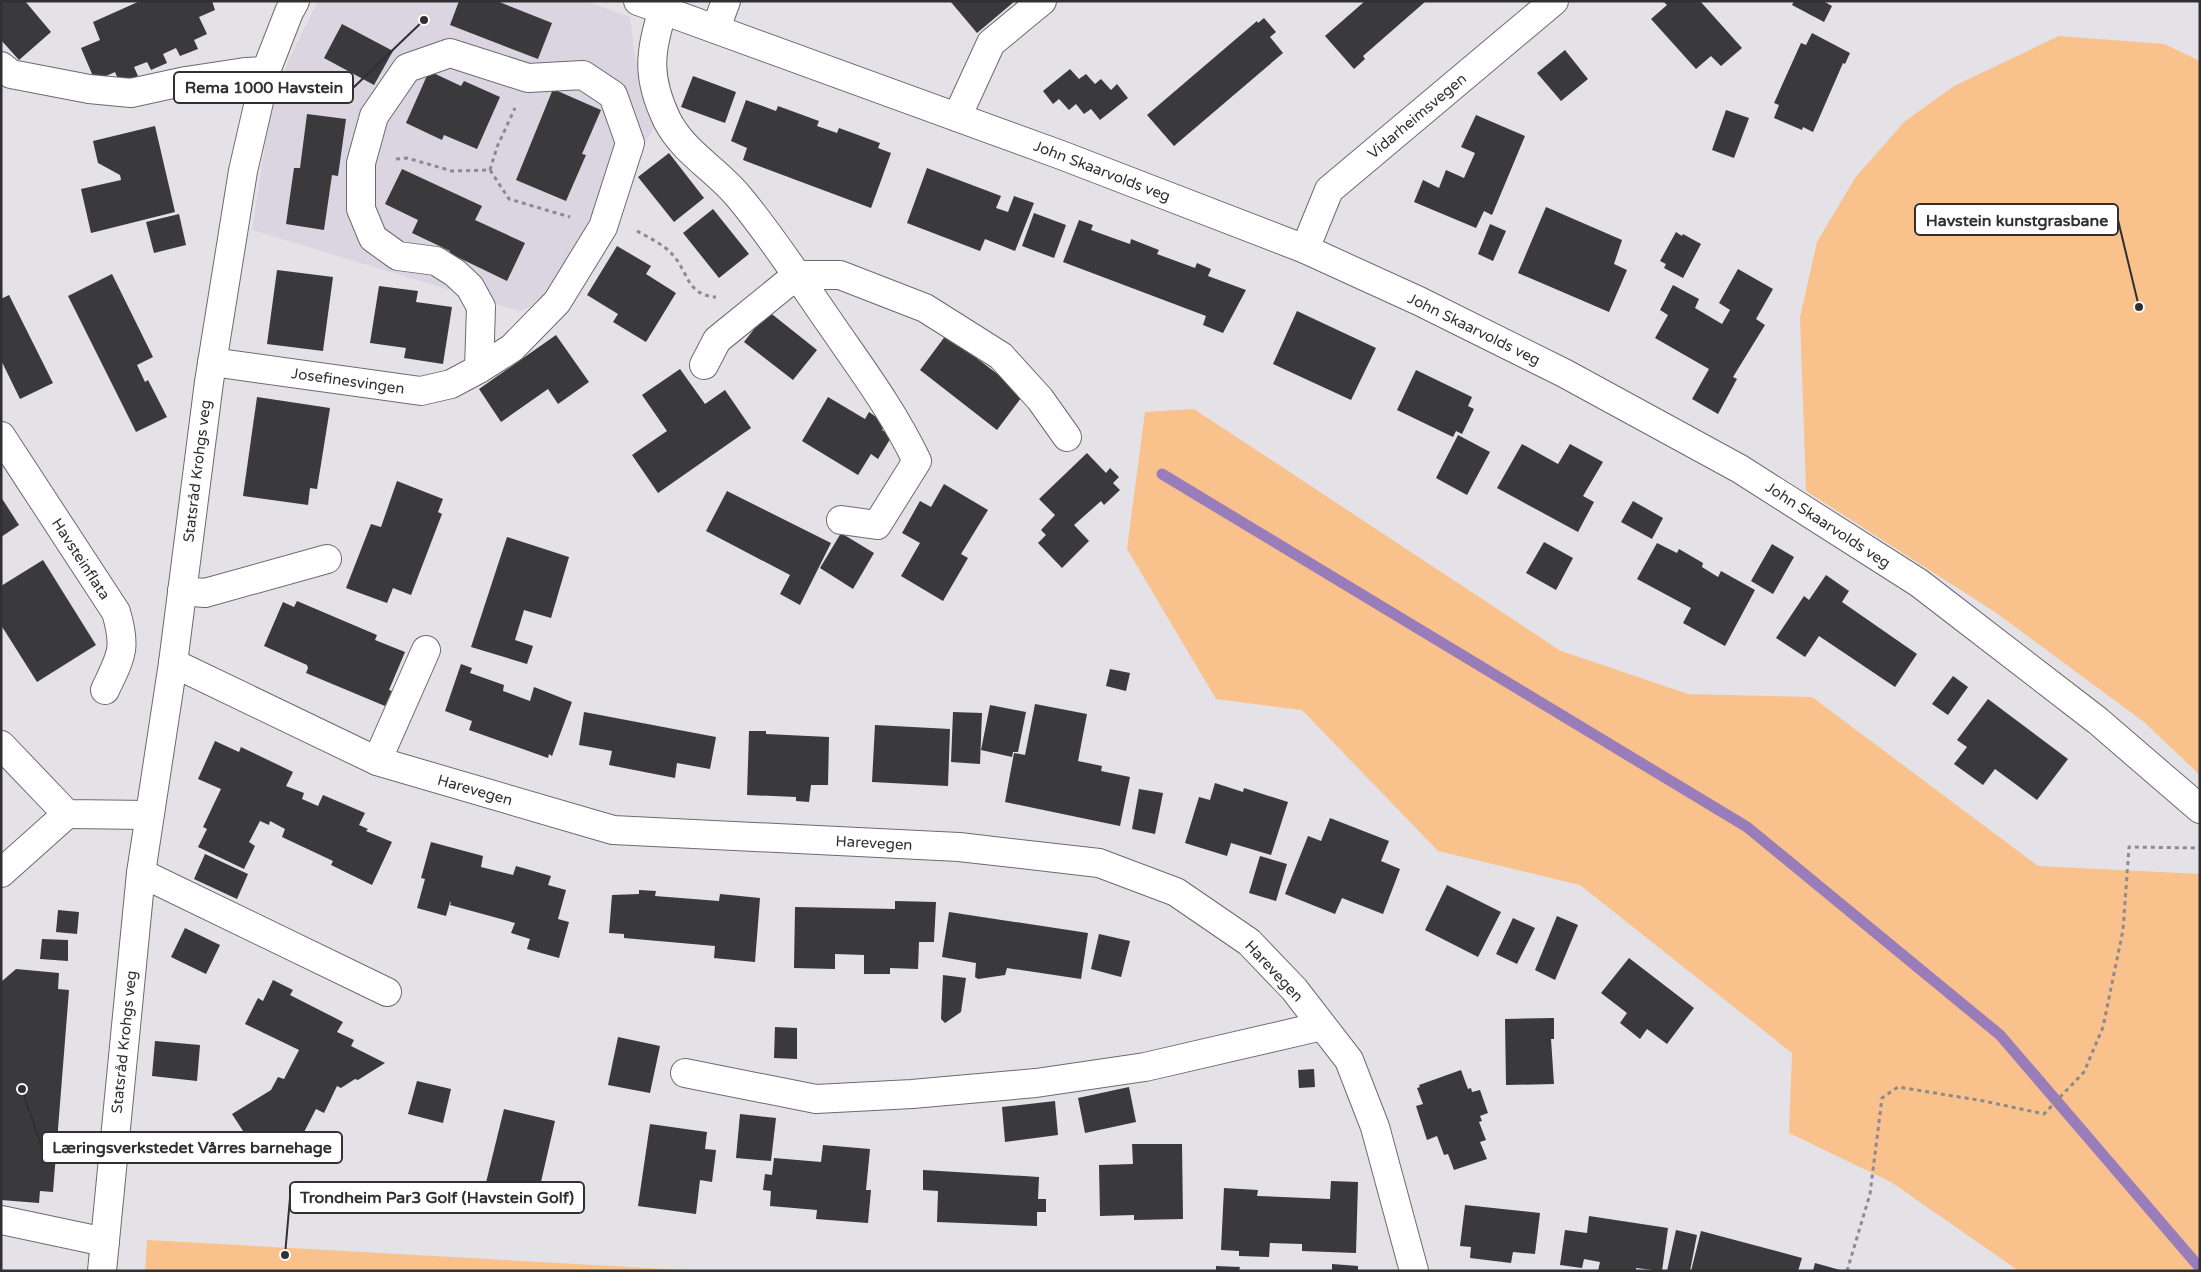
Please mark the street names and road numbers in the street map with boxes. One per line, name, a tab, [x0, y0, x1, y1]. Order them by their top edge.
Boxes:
street label: Vidarheimsvegen	[1364, 69, 1470, 163]
street label: John Skaarvolds veg	[1031, 137, 1173, 205]
street label: John Skaarvolds veg	[1405, 289, 1543, 369]
street label: Josefinesvingen	[290, 364, 406, 398]
street label: Statsråd Krohgs veg	[179, 399, 215, 543]
street label: John Skaarvolds veg	[1762, 478, 1894, 572]
street label: Havsteinflata	[48, 515, 114, 603]
street label: Harevegen	[435, 771, 515, 809]
street label: Harevegen	[835, 832, 913, 854]
street label: Harevegen	[1241, 937, 1307, 1005]
street label: Statsråd Krohgs veg	[108, 970, 140, 1114]

